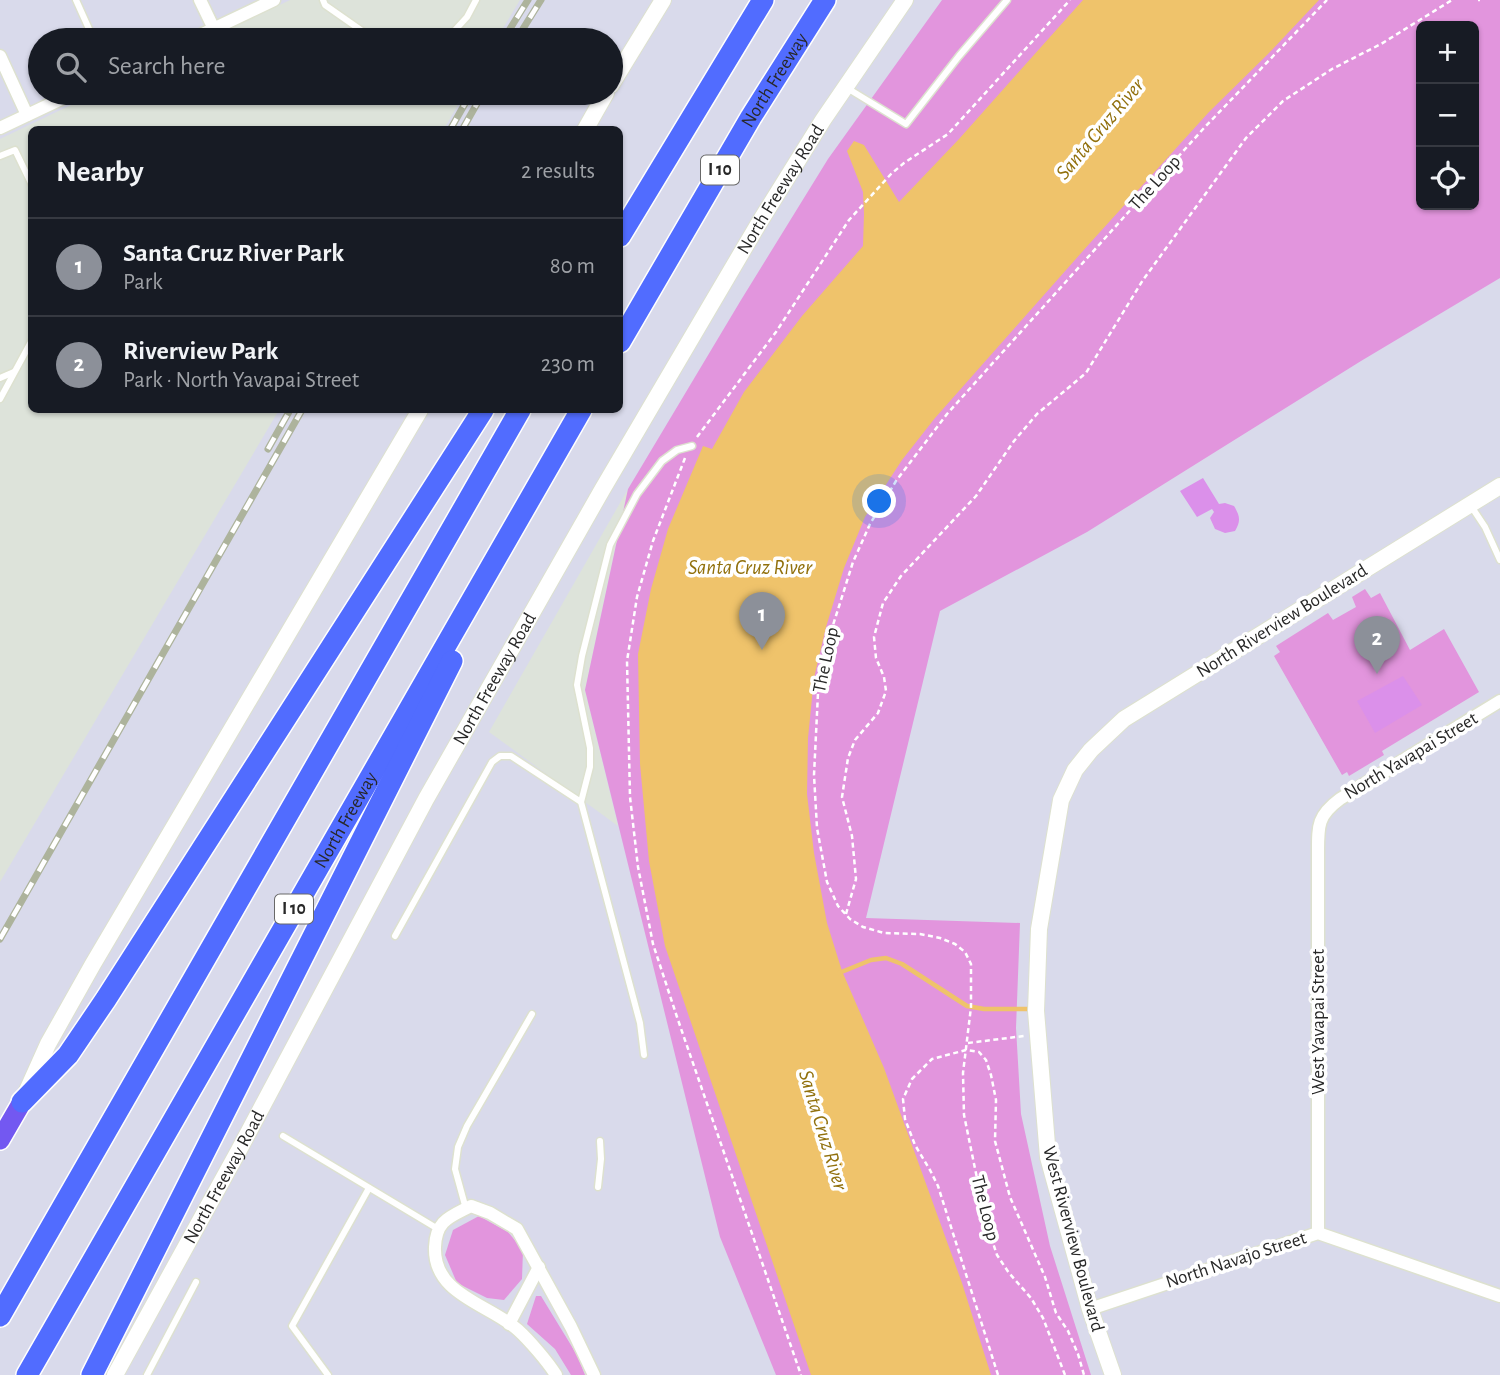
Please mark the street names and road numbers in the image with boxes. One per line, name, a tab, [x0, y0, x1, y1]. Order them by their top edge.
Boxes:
street label: North Freeway	[738, 30, 811, 130]
street label: North Freeway Road	[734, 121, 827, 257]
street label: The Loop	[1126, 152, 1184, 214]
road number: I 10	[701, 155, 739, 184]
street label: North Riverview Boulevard	[1193, 561, 1371, 681]
street label: North Freeway Road	[450, 609, 540, 748]
street label: The Loop	[810, 625, 842, 695]
street label: North Yavapai Street	[1341, 709, 1481, 803]
street label: North Freeway	[311, 769, 381, 871]
road number: I 10	[275, 894, 313, 924]
street label: West Yavapai Street	[1309, 949, 1328, 1095]
street label: North Freeway Road	[180, 1107, 268, 1247]
street label: West Riverview Boulevard	[1039, 1144, 1107, 1334]
street label: The Loop	[968, 1173, 1002, 1243]
street label: North Navajo Street	[1163, 1228, 1309, 1292]

